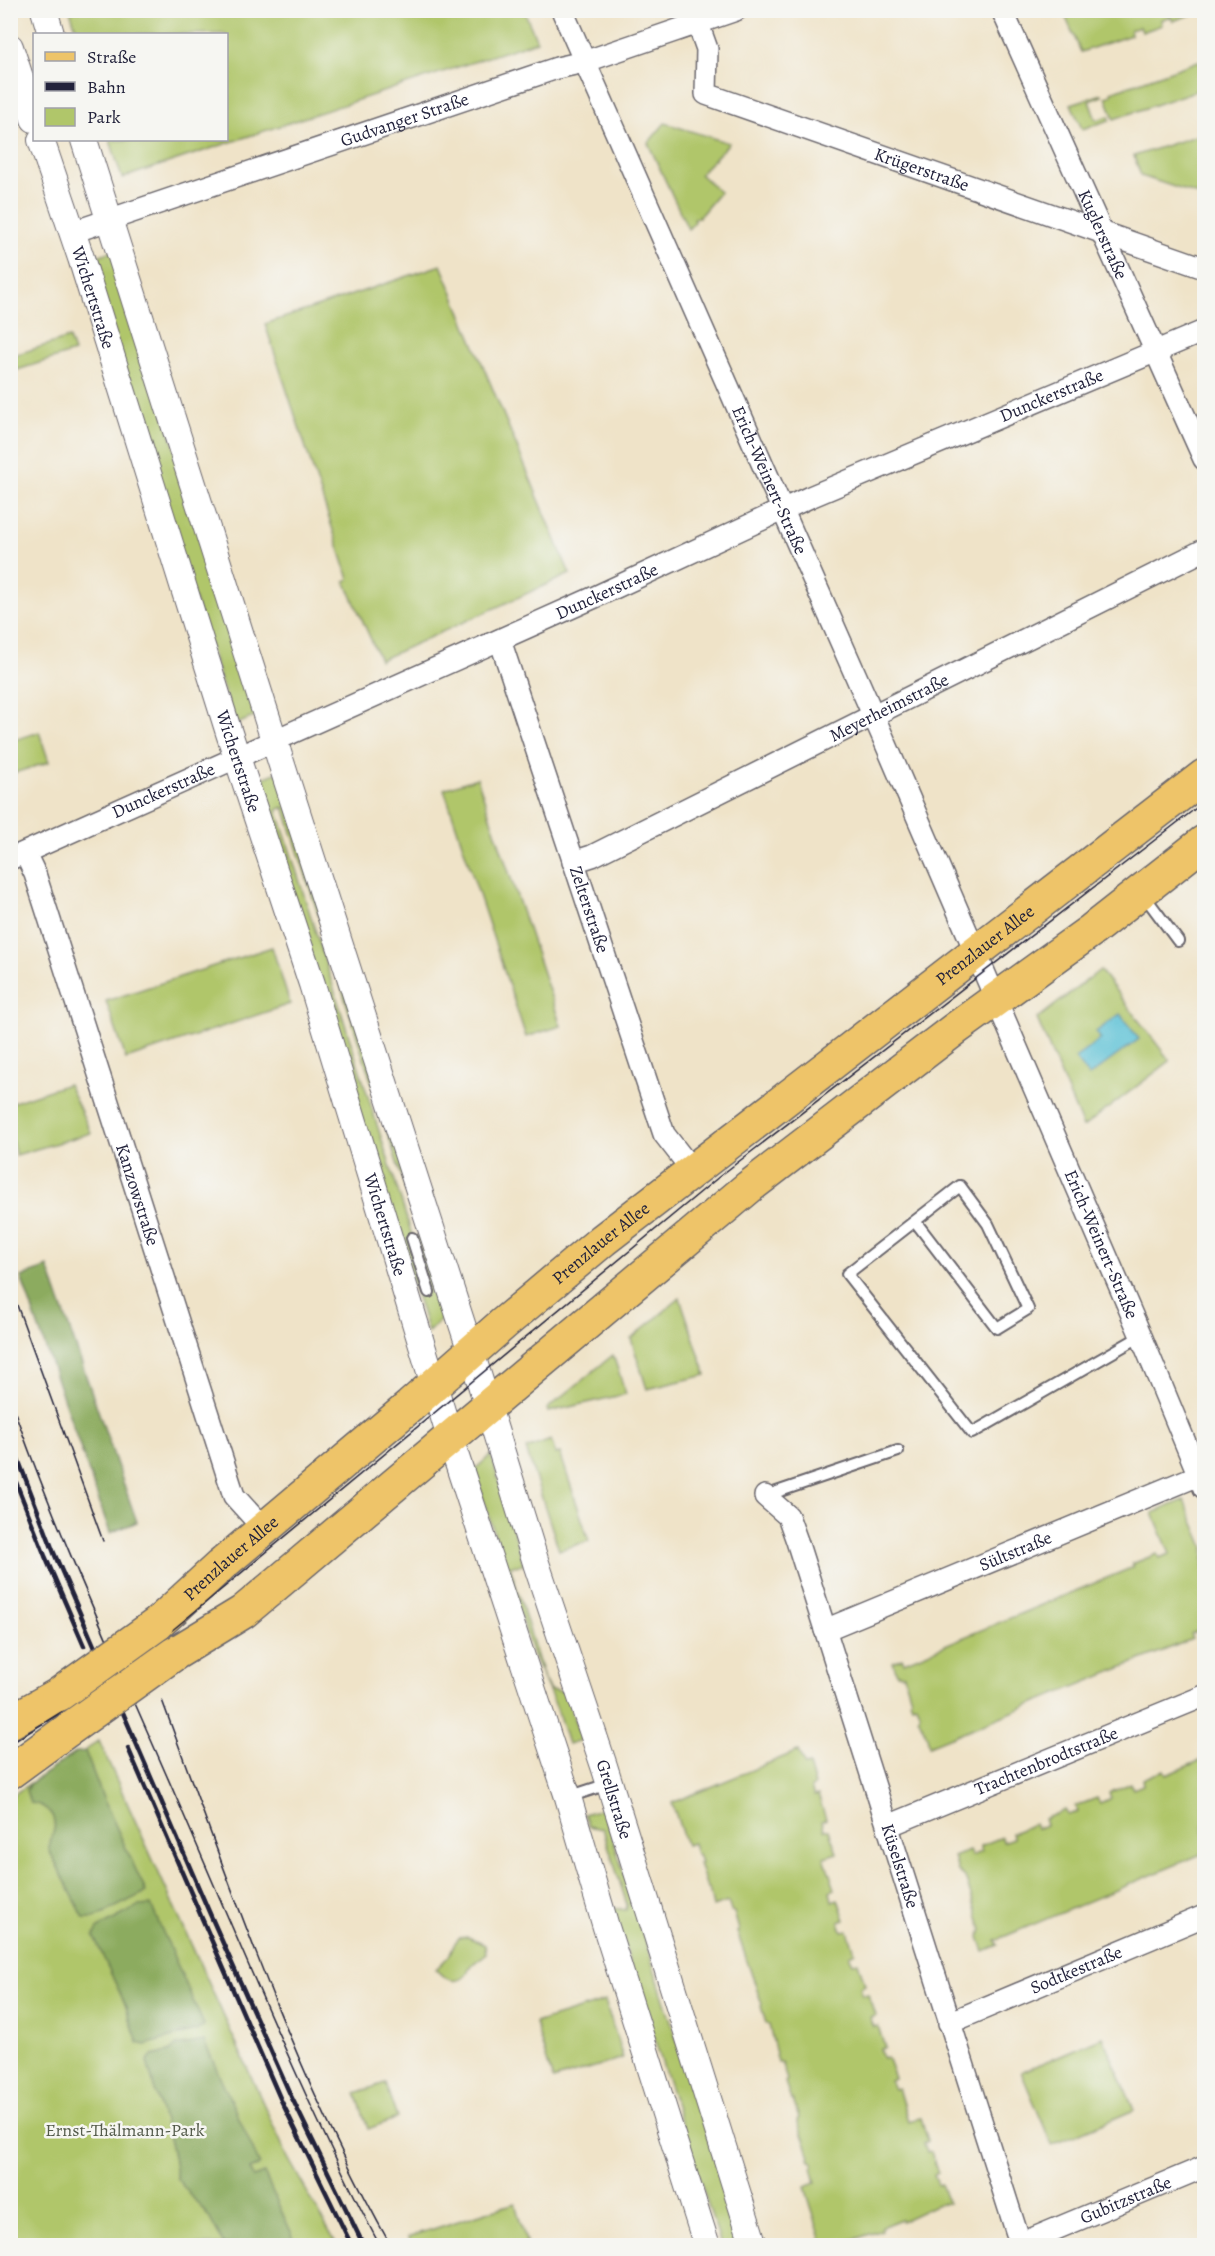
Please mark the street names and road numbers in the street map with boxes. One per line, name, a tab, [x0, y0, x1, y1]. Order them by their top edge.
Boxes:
street label: Gudvanger Straße	[337, 87, 472, 153]
street label: Krügerstraße	[871, 142, 972, 197]
street label: Kuglerstraße	[1072, 186, 1134, 283]
street label: Wichertstraße	[66, 242, 121, 352]
street label: Dunckerstraße	[996, 363, 1107, 428]
street label: Erich-Weinert-Straße	[726, 402, 813, 558]
street label: Dunckerstraße	[552, 557, 662, 625]
street label: Meyerheimstraße	[825, 668, 953, 747]
street label: Wichertstraße	[210, 706, 266, 816]
street label: Dunckerstraße	[108, 757, 219, 824]
street label: Zelterstraße	[564, 863, 615, 956]
street label: Prenzlauer Allee	[930, 899, 1039, 991]
street label: Kanzowstraße	[110, 1141, 165, 1249]
street label: Erich-Weinert-Straße	[1059, 1166, 1144, 1323]
street label: Wichertstraße	[358, 1169, 412, 1279]
street label: Prenzlauer Allee	[547, 1196, 655, 1290]
street label: Prenzlauer Allee	[178, 1510, 283, 1606]
street label: Sültstraße	[975, 1525, 1055, 1577]
street label: Trachtenbrodtstraße	[971, 1721, 1121, 1801]
street label: Grellstraße	[591, 1756, 638, 1842]
street label: Küselstraße	[876, 1821, 925, 1911]
street label: Sodtkestraße	[1027, 1940, 1126, 2000]
street label: Gubitzstraße	[1076, 2170, 1175, 2229]

